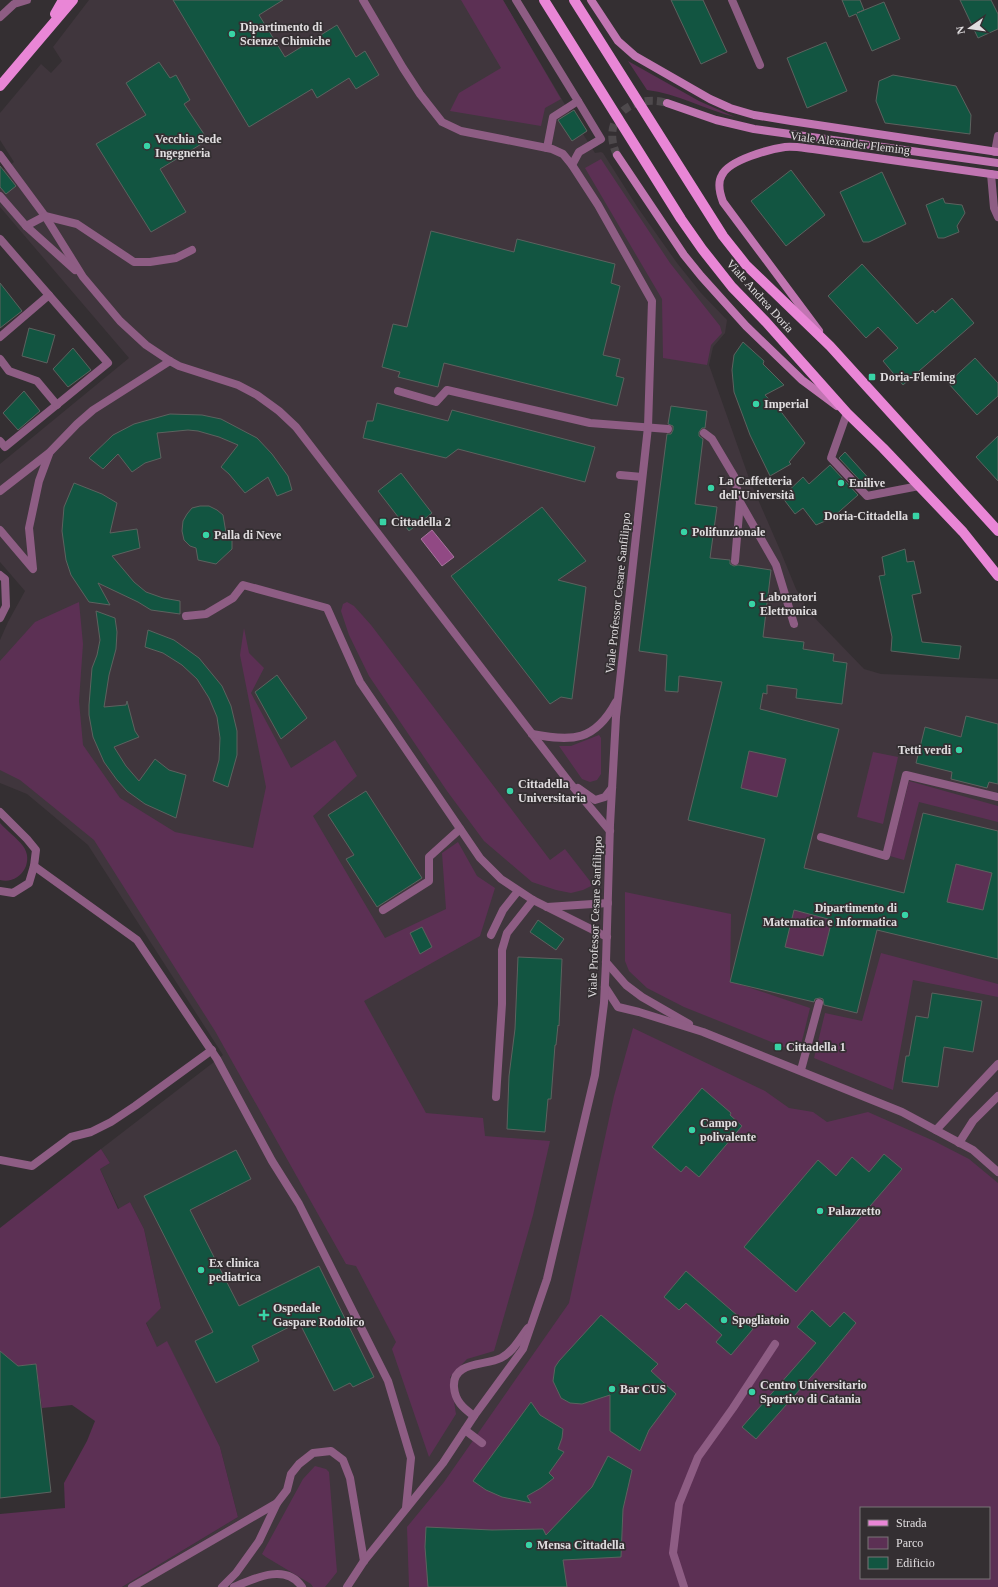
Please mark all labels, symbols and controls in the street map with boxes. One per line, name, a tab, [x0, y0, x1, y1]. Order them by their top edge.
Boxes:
north arrow	[950, 8, 990, 48]
place label: Dipartimento di Scienze Chimiche	[240, 20, 331, 48]
text: N	[954, 25, 967, 35]
marker: Dipartimento di Scienze Chimiche	[227, 29, 237, 39]
street label: Viale Alexander Fleming	[789, 129, 911, 157]
place label: Vecchia Sede Ingegneria	[155, 132, 222, 160]
marker: Vecchia Sede Ingegneria	[142, 141, 152, 151]
street label: Viale Andrea Doria	[724, 257, 797, 336]
place label: Doria-Fleming	[880, 370, 955, 384]
marker: Doria-Fleming	[867, 372, 877, 382]
place label: Imperial	[764, 397, 809, 411]
marker: Imperial	[751, 399, 761, 409]
place label: La Caffetteria dell'Università	[719, 474, 794, 502]
place label: Enilive	[849, 476, 886, 490]
marker: Enilive	[836, 478, 846, 488]
marker: La Caffetteria dell'Università	[706, 483, 716, 493]
place label: Doria-Cittadella	[824, 509, 908, 523]
marker: Doria-Cittadella	[911, 511, 921, 521]
street label: Viale Professor Cesare Sanfilippo	[603, 512, 633, 674]
place label: Cittadella 2	[391, 515, 451, 529]
marker: Cittadella 2	[378, 517, 388, 527]
place label: Polifunzionale	[692, 525, 766, 539]
marker: Polifunzionale	[679, 527, 689, 537]
place label: Palla di Neve	[214, 528, 282, 542]
marker: Palla di Neve	[201, 530, 211, 540]
place label: Laboratori Elettronica	[760, 590, 817, 618]
marker: Laboratori Elettronica	[747, 599, 757, 609]
place label: Tetti verdi	[898, 743, 952, 757]
marker: Tetti verdi	[954, 745, 964, 755]
place label: Cittadella Universitaria	[518, 777, 586, 805]
marker: Cittadella Universitaria	[505, 786, 515, 796]
street label: Viale Professor Cesare Sanfilippo	[585, 836, 605, 998]
place label: Dipartimento di Matematica e Informatica	[763, 901, 898, 929]
marker: Dipartimento di Matematica e Informatica	[900, 910, 910, 920]
place label: Cittadella 1	[786, 1040, 846, 1054]
marker: Cittadella 1	[773, 1042, 783, 1052]
place label: Campo polivalente	[700, 1116, 757, 1144]
marker: Campo polivalente	[687, 1125, 697, 1135]
place label: Palazzetto	[828, 1204, 881, 1218]
marker: Palazzetto	[815, 1206, 825, 1216]
place label: Ex clinica pediatrica	[209, 1256, 261, 1284]
marker: Ex clinica pediatrica	[196, 1265, 206, 1275]
place label: Ospedale Gaspare Rodolico	[273, 1301, 364, 1329]
marker: Ospedale Gaspare Rodolico	[258, 1309, 270, 1321]
place label: Spogliatoio	[732, 1313, 789, 1327]
marker: Spogliatoio	[719, 1315, 729, 1325]
place label: Centro Universitario Sportivo di Catania	[760, 1378, 867, 1406]
place label: Bar CUS	[620, 1382, 666, 1396]
marker: Bar CUS	[607, 1384, 617, 1394]
marker: Centro Universitario Sportivo di Catania	[747, 1387, 757, 1397]
legend	[860, 1507, 990, 1579]
text: Strada	[896, 1516, 927, 1530]
text: Parco	[896, 1536, 923, 1550]
place label: Mensa Cittadella	[537, 1538, 625, 1552]
marker: Mensa Cittadella	[524, 1540, 534, 1550]
text: Edificio	[896, 1556, 935, 1570]

